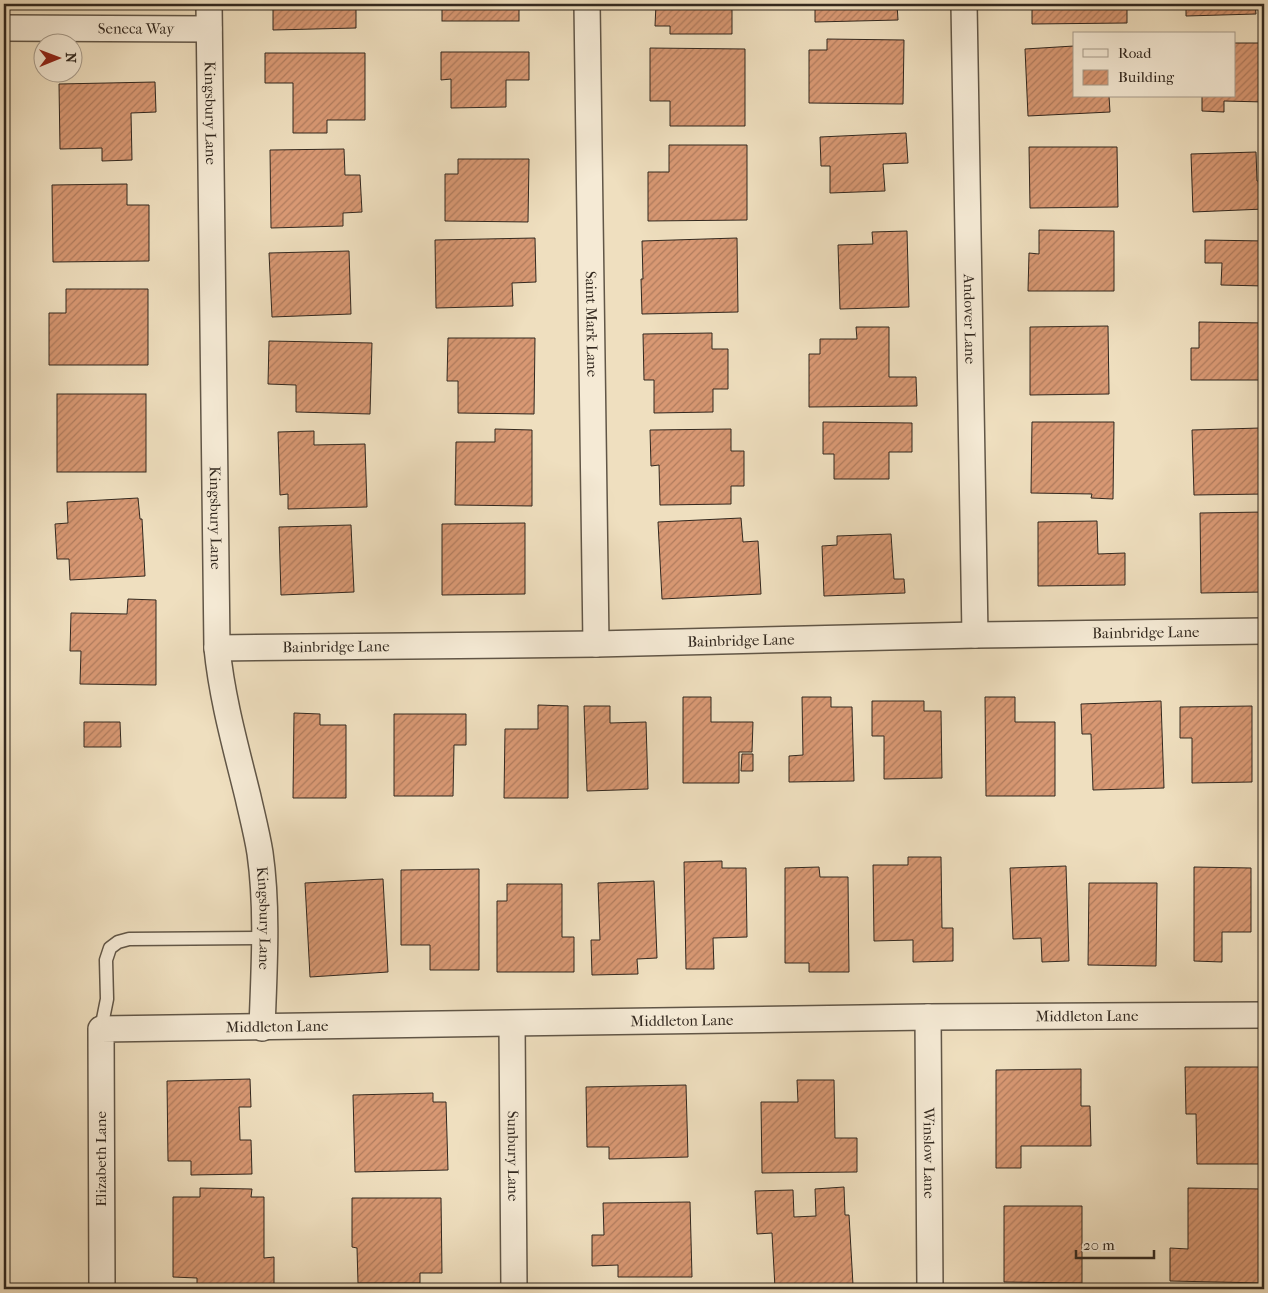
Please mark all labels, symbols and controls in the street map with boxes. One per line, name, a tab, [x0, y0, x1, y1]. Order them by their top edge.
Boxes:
street label: Seneca Way	[98, 19, 175, 38]
north arrow	[32, 32, 82, 82]
legend	[1073, 32, 1236, 98]
text: Road	[1118, 44, 1152, 62]
text: N	[62, 52, 79, 64]
street label: Kingsbury Lane	[201, 61, 220, 165]
text: Building	[1118, 68, 1175, 86]
street label: Saint Mark Lane	[582, 271, 601, 378]
street label: Andover Lane	[960, 273, 979, 365]
street label: Kingsbury Lane	[206, 466, 225, 570]
street label: Bainbridge Lane	[1092, 623, 1200, 642]
street label: Bainbridge Lane	[687, 630, 795, 651]
street label: Bainbridge Lane	[282, 637, 390, 656]
street label: Kingsbury Lane	[253, 866, 274, 971]
street label: Middleton Lane	[1035, 1007, 1139, 1025]
street label: Middleton Lane	[630, 1011, 734, 1030]
street label: Middleton Lane	[225, 1017, 329, 1036]
street label: Winslow Lane	[920, 1106, 938, 1199]
street label: Elizabeth Lane	[92, 1111, 110, 1207]
street label: Sunbury Lane	[504, 1111, 522, 1202]
scale bar	[1076, 1228, 1153, 1260]
text: 20 m	[1083, 1236, 1115, 1254]

